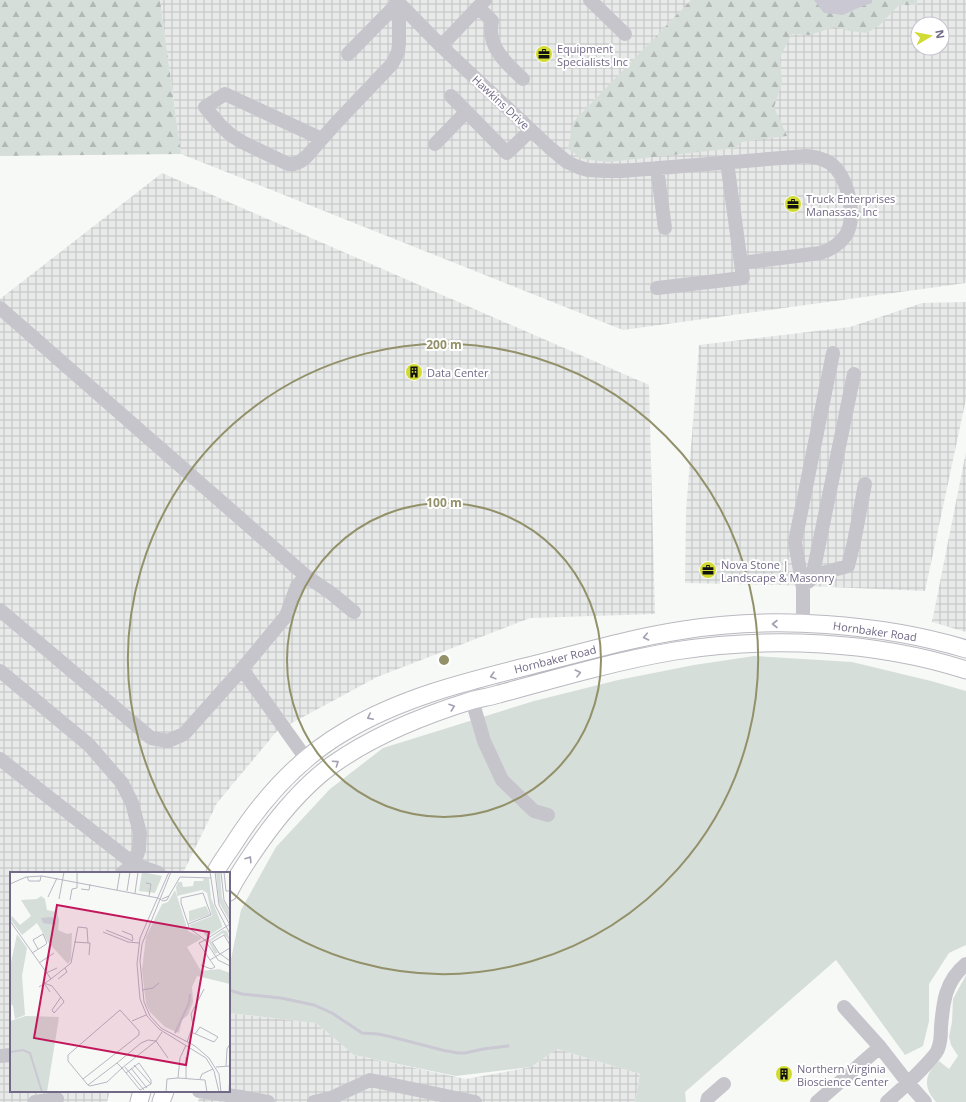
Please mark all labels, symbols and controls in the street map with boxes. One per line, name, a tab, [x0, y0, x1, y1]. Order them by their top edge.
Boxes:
north arrow	[910, 16, 950, 56]
text: N	[932, 28, 949, 40]
place label: Equipment Specialists Inc	[557, 41, 628, 69]
office icon: Equipment Specialists Inc	[534, 44, 554, 64]
street label: Hawkins Drive	[469, 72, 533, 132]
place label: Truck Enterprises Manassas, Inc	[806, 191, 895, 219]
office icon: Truck Enterprises Manassas, Inc	[783, 194, 803, 214]
text: 200 m	[426, 336, 462, 353]
building icon: Data Center	[404, 362, 424, 382]
place label: Data Center	[427, 365, 489, 380]
text: 100 m	[426, 494, 462, 511]
place label: Nova Stone | Landscape & Masonry	[721, 557, 835, 585]
office icon: Nova Stone | Landscape & Masonry	[698, 560, 718, 580]
street label: Hornbaker Road	[832, 618, 918, 644]
one-way arrow	[772, 620, 778, 628]
one-way arrow	[643, 632, 649, 641]
street label: Hornbaker Road	[512, 642, 598, 676]
centre of rings	[437, 653, 451, 667]
one-way arrow	[574, 670, 581, 678]
one-way arrow	[490, 671, 497, 680]
one-way arrow	[449, 704, 456, 712]
one-way arrow	[367, 713, 375, 720]
one-way arrow	[331, 761, 338, 768]
one-way arrow	[244, 856, 251, 863]
inset map	[10, 872, 230, 1092]
place label: Northern Virginia Bioscience Center	[797, 1061, 889, 1089]
building icon: Northern Virginia Bioscience Center	[774, 1064, 794, 1084]

